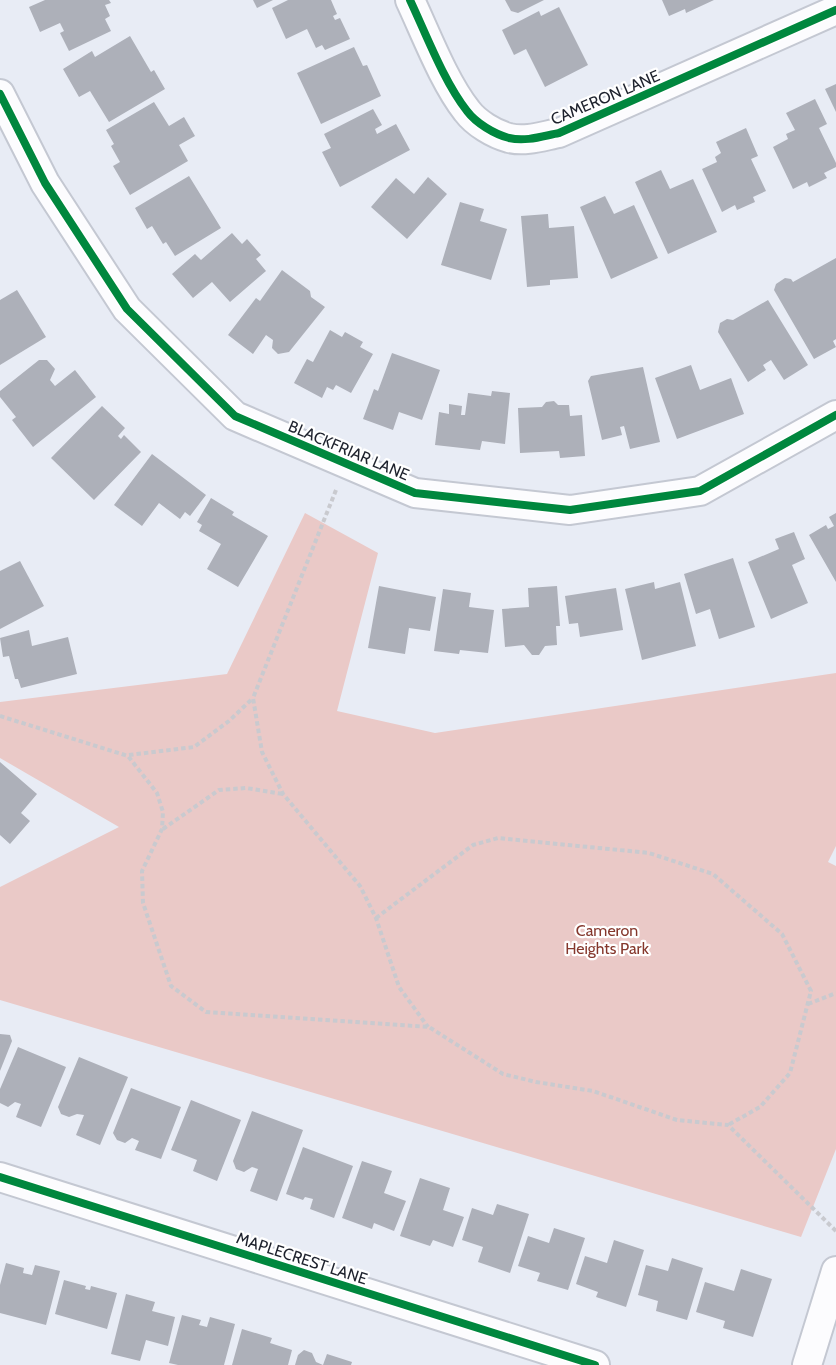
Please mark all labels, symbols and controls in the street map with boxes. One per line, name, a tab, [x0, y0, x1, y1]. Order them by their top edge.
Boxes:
street label: CAMERON LANE	[548, 66, 663, 129]
street label: BLACKFRIAR LANE	[286, 416, 412, 485]
park label: Cameron Heights Park	[565, 921, 650, 958]
street label: MAPLECREST LANE	[234, 1228, 370, 1289]

